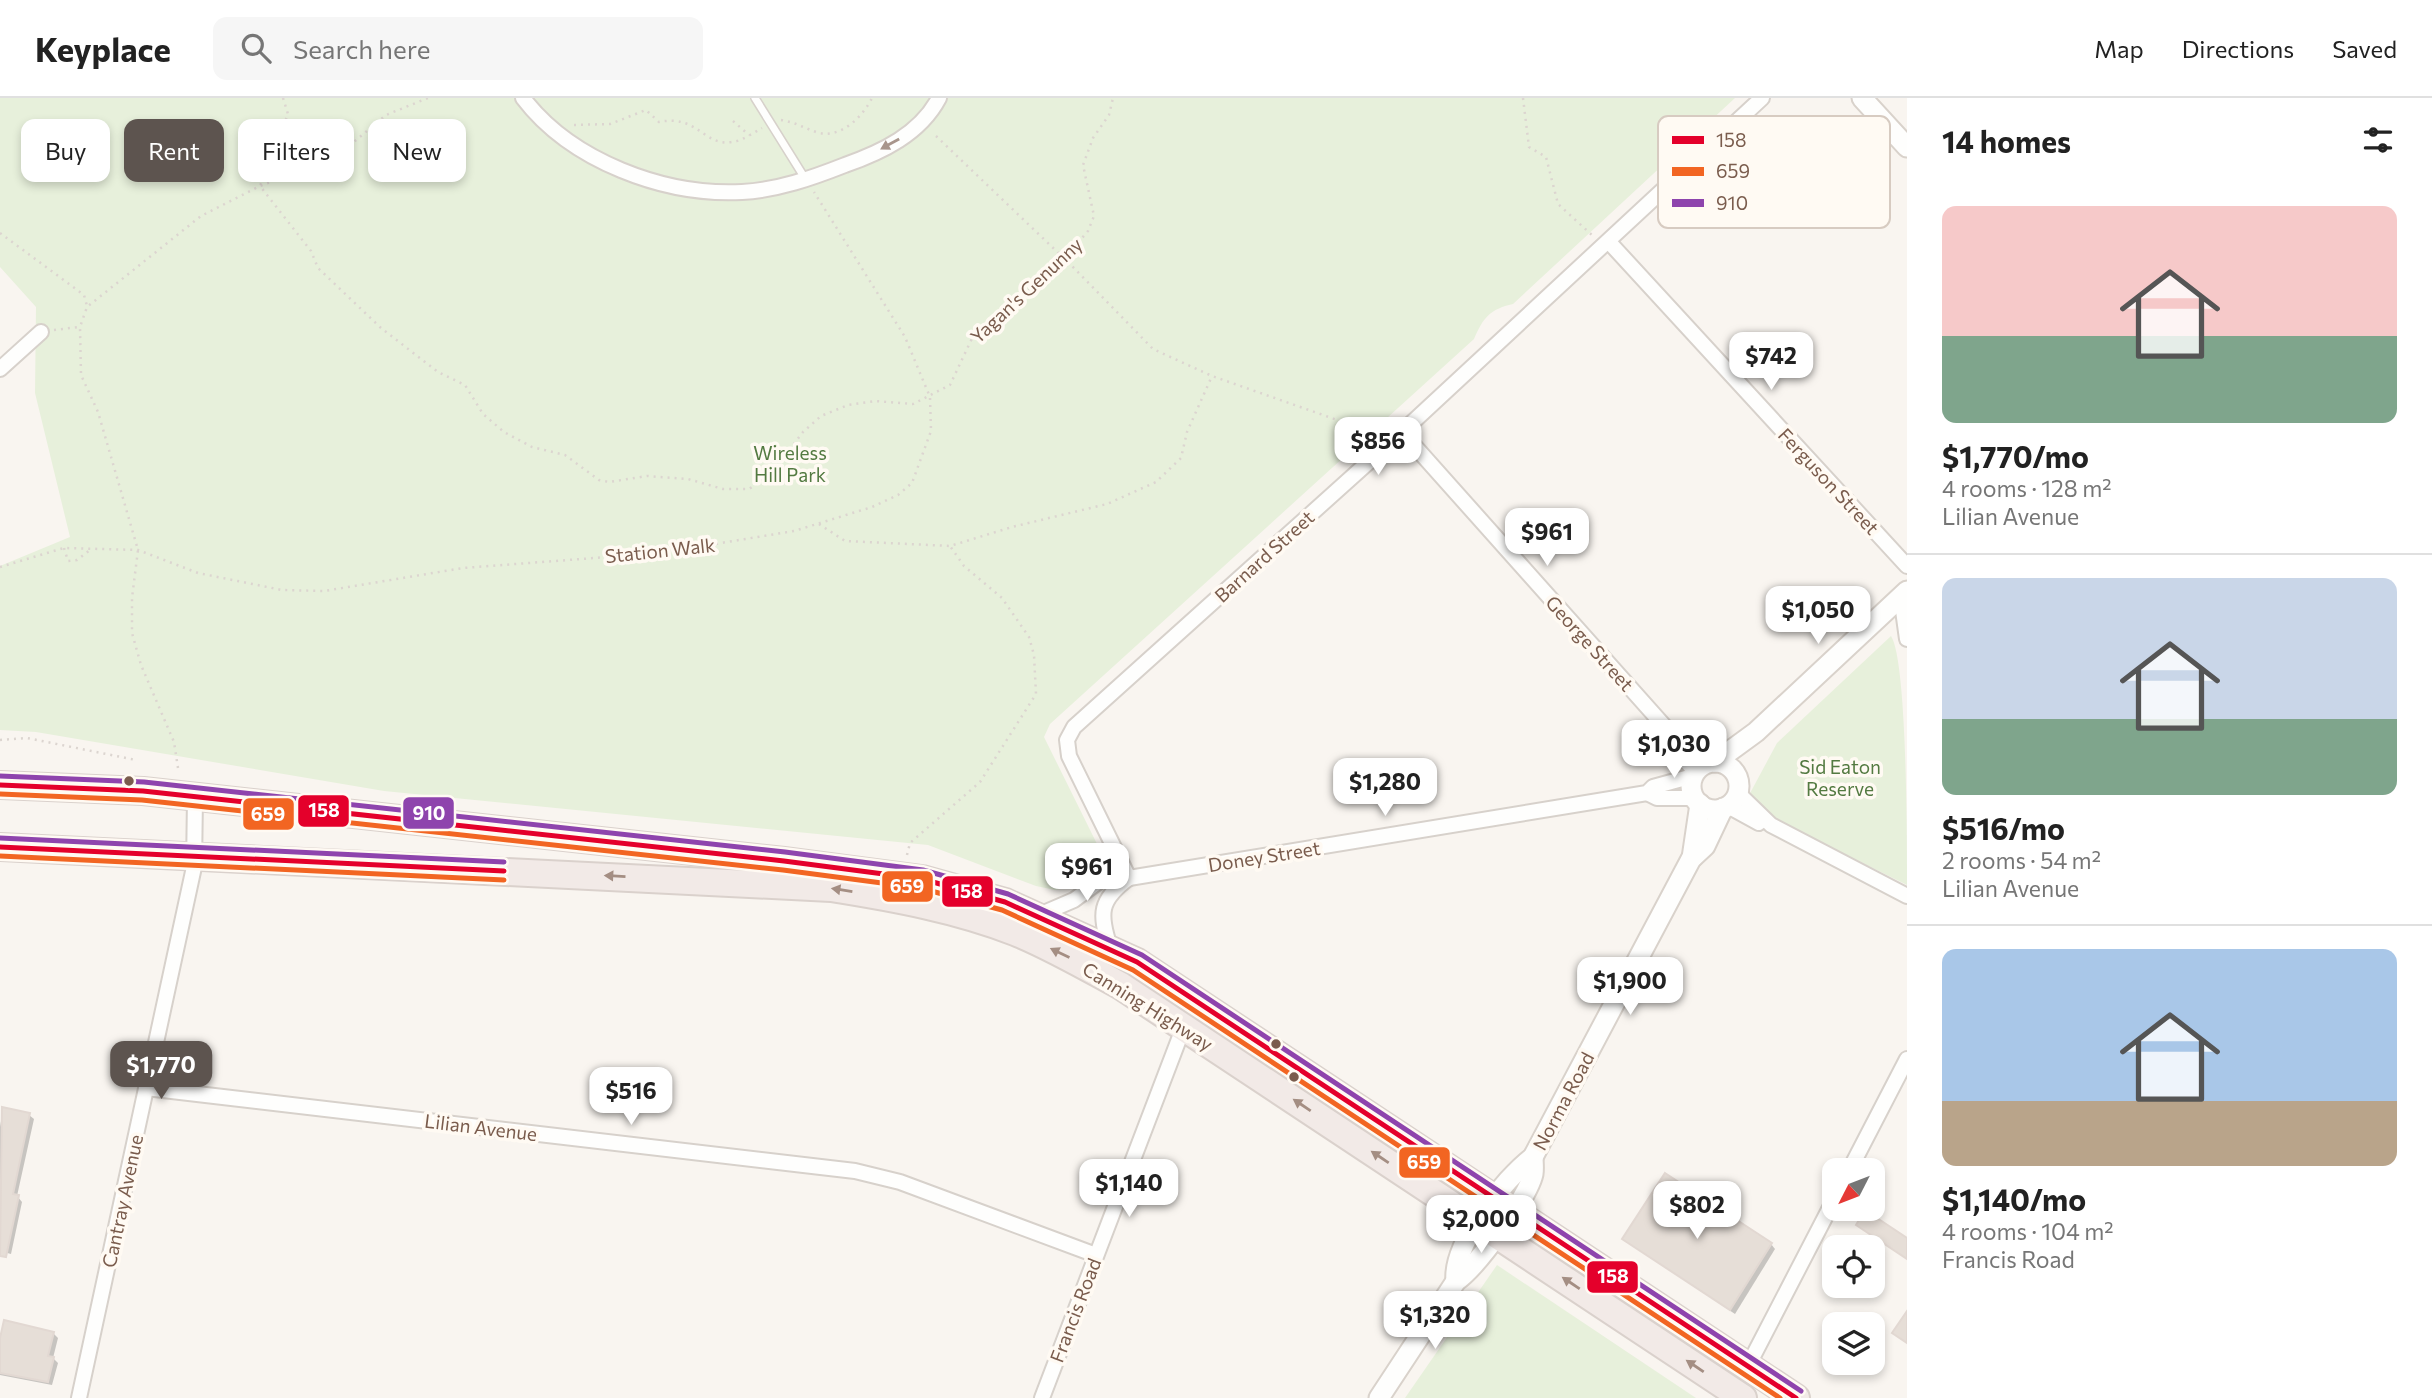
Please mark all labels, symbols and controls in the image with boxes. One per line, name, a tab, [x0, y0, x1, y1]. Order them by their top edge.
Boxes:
search box	[213, 17, 703, 80]
text: Keyplace	[35, 28, 171, 69]
icon: search	[237, 29, 275, 67]
text: Search here	[293, 33, 430, 64]
text: Map	[2094, 34, 2144, 63]
text: Directions	[2182, 34, 2294, 63]
text: Saved	[2332, 34, 2397, 63]
legend	[1658, 116, 1890, 228]
chip: Buy	[21, 119, 110, 182]
chip: Rent	[124, 119, 224, 182]
chip: Filters	[238, 119, 354, 182]
chip: New	[368, 119, 466, 182]
icon: filters	[2359, 121, 2397, 159]
text: 14 homes	[1942, 122, 2071, 159]
text: 158	[1716, 128, 1747, 151]
one-way arrow	[881, 138, 900, 150]
text: 659	[1716, 159, 1750, 182]
text: 910	[1716, 191, 1748, 214]
street label: Yagan's Genunny	[965, 232, 1087, 348]
icon: home	[2107, 251, 2233, 377]
pin: $742	[1730, 332, 1812, 392]
text: $742	[1745, 341, 1797, 369]
pin: $856	[1337, 418, 1419, 477]
street label: Ferguson Street	[1774, 423, 1884, 539]
text: $856	[1350, 426, 1406, 454]
text: $1,770/mo	[1942, 437, 2089, 474]
park label: Wireless Hill Park	[753, 441, 827, 486]
text: 4 rooms · 128 m²	[1942, 474, 2111, 502]
text: Lilian Avenue	[1942, 502, 2079, 530]
street label: Barnard Street	[1209, 505, 1319, 607]
pin: $961	[1506, 508, 1588, 568]
text: $961	[1521, 517, 1573, 545]
street label: Station Walk	[604, 533, 716, 567]
pin: $1,050	[1761, 587, 1875, 646]
street label: George Street	[1541, 591, 1639, 696]
text: $1,050	[1781, 595, 1855, 623]
icon: home	[2107, 623, 2233, 749]
pin: $1,030	[1617, 720, 1731, 780]
text: $1,030	[1638, 729, 1710, 757]
park label: Sid Eaton Reserve	[1799, 755, 1881, 800]
pin: $1,280	[1328, 758, 1442, 818]
text: $1,280	[1349, 767, 1421, 795]
unlabelled marker	[122, 774, 136, 788]
line badge: 158	[297, 794, 350, 828]
line badge: 910	[402, 796, 455, 830]
line badge: 659	[242, 797, 295, 831]
text: 158	[308, 798, 340, 821]
text: 910	[413, 801, 445, 824]
text: 659	[251, 802, 285, 825]
text: $516/mo	[1942, 809, 2065, 846]
street label: Doney Street	[1206, 836, 1322, 876]
pin: $961	[1046, 844, 1128, 903]
text: 2 rooms · 54 m²	[1942, 846, 2101, 874]
text: $961	[1061, 852, 1113, 880]
line badge: 659	[881, 870, 934, 903]
one-way arrow	[604, 871, 626, 882]
text: 659	[890, 874, 924, 897]
text: Lilian Avenue	[1942, 874, 2079, 902]
line badge: 158	[941, 875, 994, 908]
text: 158	[951, 879, 983, 902]
one-way arrow	[831, 884, 853, 895]
one-way arrow	[1050, 947, 1070, 959]
street label: Canning Highway	[1079, 957, 1217, 1055]
pin: $1,900	[1573, 958, 1687, 1017]
text: $1,900	[1593, 966, 1667, 994]
icon: home	[2107, 994, 2233, 1120]
unlabelled marker	[1269, 1037, 1283, 1051]
pin: $1,770	[104, 1042, 218, 1101]
street label: Norma Road	[1528, 1048, 1598, 1154]
text: $1,770	[126, 1050, 196, 1078]
pin: $516	[590, 1068, 672, 1127]
unlabelled marker	[1287, 1070, 1301, 1084]
text: $516	[605, 1076, 657, 1104]
one-way arrow	[1293, 1098, 1311, 1112]
street label: Lilian Avenue	[423, 1109, 539, 1145]
street label: Cantray Avenue	[97, 1132, 147, 1270]
line badge: 659	[1398, 1146, 1451, 1179]
one-way arrow	[1371, 1150, 1389, 1164]
text: 659	[1407, 1150, 1441, 1173]
north arrow	[1822, 1158, 1885, 1222]
map controls	[1822, 1158, 1885, 1375]
pin: $1,140	[1072, 1160, 1186, 1219]
text: $1,140	[1095, 1168, 1163, 1196]
text: $1,140/mo	[1942, 1180, 2086, 1217]
pin: $802	[1656, 1182, 1738, 1241]
text: $802	[1669, 1190, 1725, 1218]
pin: $2,000	[1424, 1196, 1538, 1255]
text: $2,000	[1442, 1204, 1520, 1232]
text: 4 rooms · 104 m²	[1942, 1217, 2114, 1245]
button: locate	[1822, 1235, 1885, 1298]
text: Francis Road	[1942, 1245, 2075, 1273]
street label: Francis Road	[1045, 1255, 1105, 1365]
line badge: 158	[1586, 1260, 1639, 1294]
text: 158	[1597, 1264, 1629, 1287]
one-way arrow	[1561, 1277, 1580, 1290]
pin: $1,320	[1378, 1292, 1492, 1351]
text: $1,320	[1400, 1300, 1470, 1328]
button: layers	[1822, 1312, 1885, 1375]
one-way arrow	[1686, 1360, 1705, 1373]

